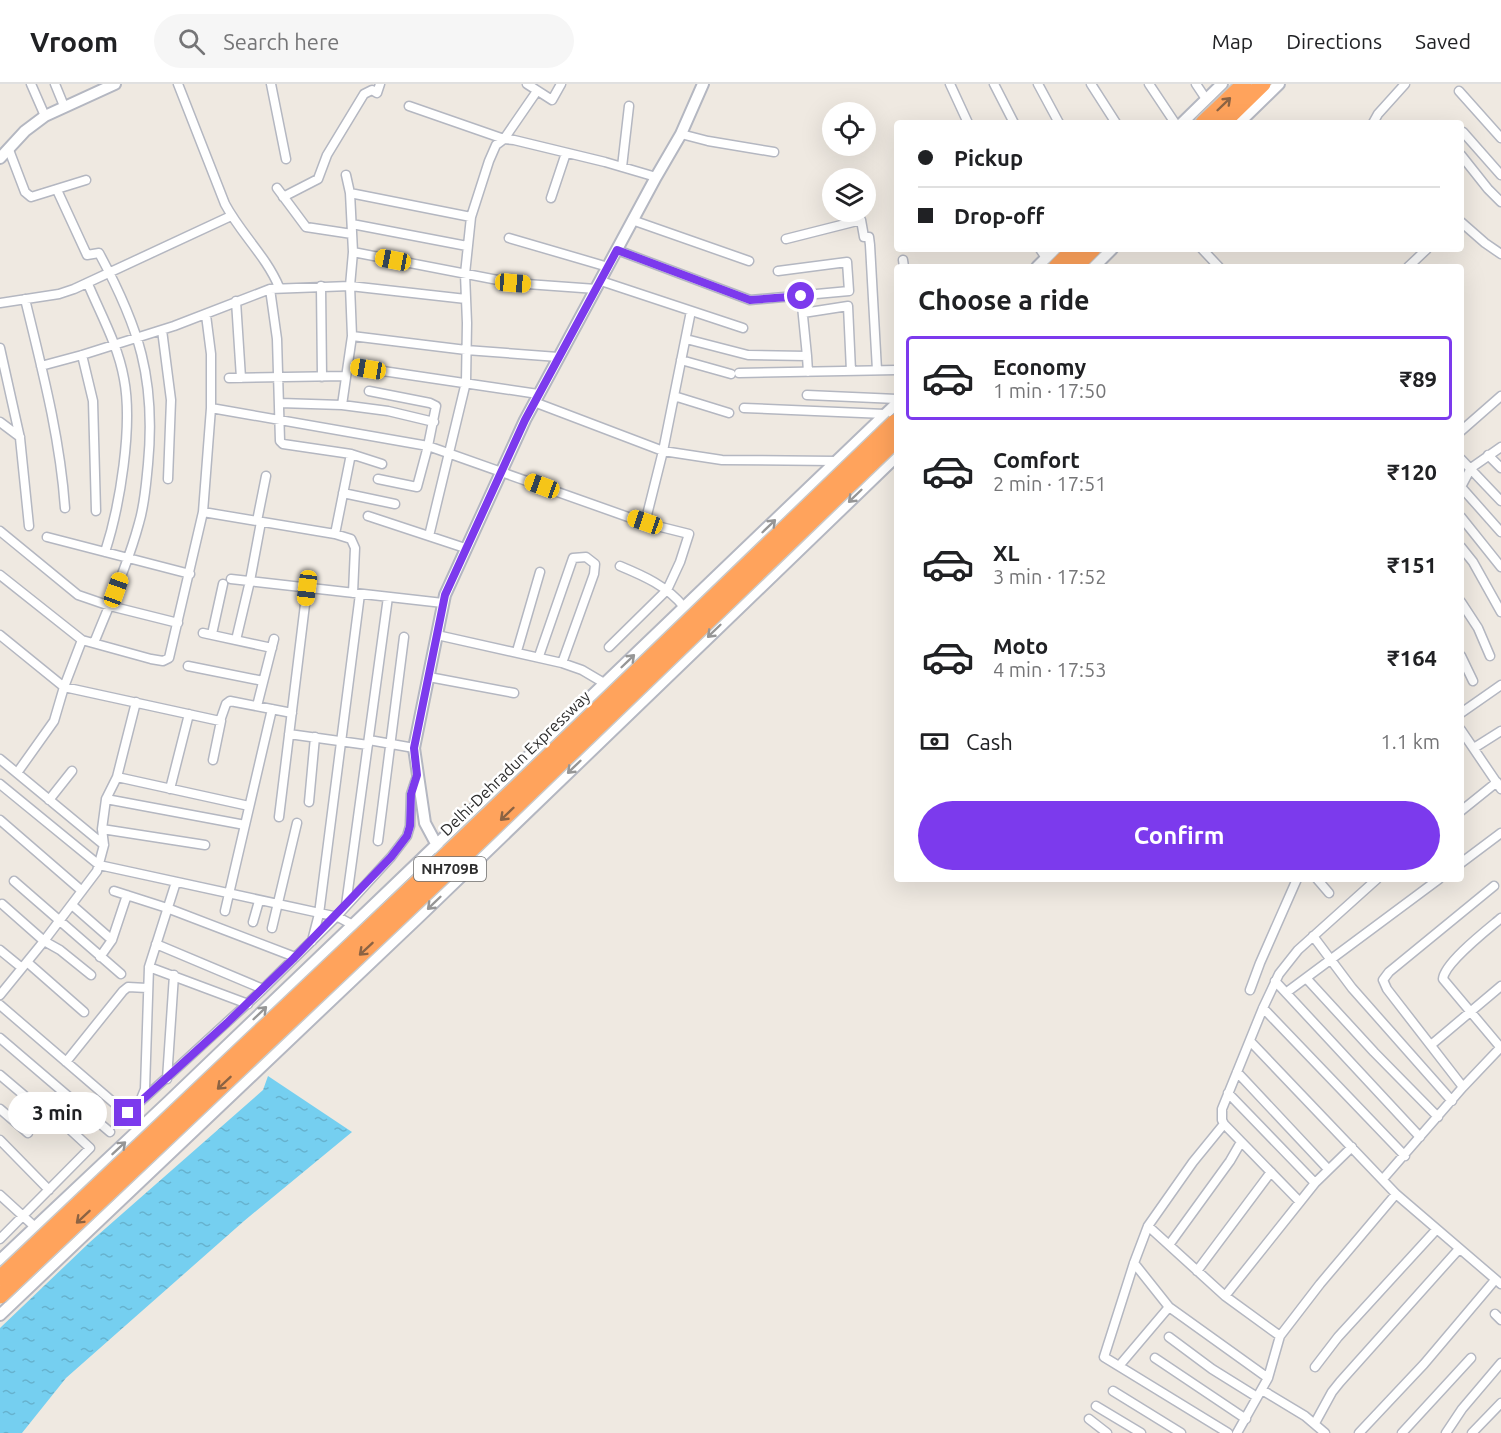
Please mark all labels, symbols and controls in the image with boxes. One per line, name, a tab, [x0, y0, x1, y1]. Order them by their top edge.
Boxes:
search box	[154, 14, 574, 68]
icon: search	[175, 25, 208, 58]
text: Vroom	[30, 26, 118, 57]
text: Search here	[223, 29, 339, 54]
text: Map	[1212, 29, 1253, 53]
text: Directions	[1286, 29, 1382, 53]
text: Saved	[1415, 29, 1471, 53]
one-way arrow	[1216, 96, 1231, 111]
map controls	[822, 102, 876, 222]
button: locate	[822, 102, 876, 156]
text: Pickup	[954, 145, 1023, 170]
button: layers	[822, 168, 876, 222]
text: Drop-off	[954, 203, 1044, 228]
car	[374, 248, 412, 272]
car	[494, 273, 532, 293]
route start	[787, 282, 814, 309]
text: Choose a ride	[918, 285, 1090, 315]
icon: car	[921, 351, 975, 405]
text: Economy	[993, 354, 1086, 379]
car	[349, 357, 387, 381]
text: ₹89	[1400, 366, 1437, 391]
text: 1 min · 17:50	[993, 379, 1107, 402]
icon: car	[921, 444, 975, 498]
text: Comfort	[993, 447, 1080, 472]
text: ₹120	[1387, 459, 1437, 484]
car	[522, 471, 562, 501]
text: 2 min · 17:51	[993, 472, 1107, 495]
one-way arrow	[847, 489, 862, 503]
car	[625, 508, 665, 536]
one-way arrow	[761, 519, 776, 533]
icon: car	[921, 537, 975, 591]
text: XL	[993, 540, 1020, 565]
text: ₹151	[1387, 552, 1437, 577]
text: 3 min · 17:52	[993, 565, 1107, 588]
car	[296, 569, 318, 607]
car	[101, 570, 131, 610]
one-way arrow	[707, 624, 722, 638]
icon: car	[921, 630, 975, 684]
text: Moto	[993, 633, 1048, 658]
text: ₹164	[1387, 645, 1437, 670]
one-way arrow	[620, 654, 635, 668]
text: 4 min · 17:53	[993, 658, 1107, 681]
street label: Delhi-Dehradun Expressway	[437, 687, 594, 839]
icon: cash	[918, 725, 951, 758]
text: Cash	[966, 729, 1013, 754]
text: 1.1 km	[1381, 730, 1440, 753]
one-way arrow	[567, 760, 582, 774]
button: Confirm	[918, 801, 1440, 870]
one-way arrow	[500, 807, 515, 821]
road number: NH709B	[414, 857, 486, 881]
one-way arrow	[427, 895, 442, 910]
one-way arrow	[359, 942, 374, 956]
one-way arrow	[252, 1006, 267, 1021]
one-way arrow	[217, 1076, 232, 1091]
callout: 3 min	[8, 1092, 107, 1134]
route end	[114, 1099, 141, 1126]
text: 3 min	[32, 1101, 83, 1124]
one-way arrow	[111, 1141, 126, 1155]
one-way arrow	[76, 1210, 91, 1224]

